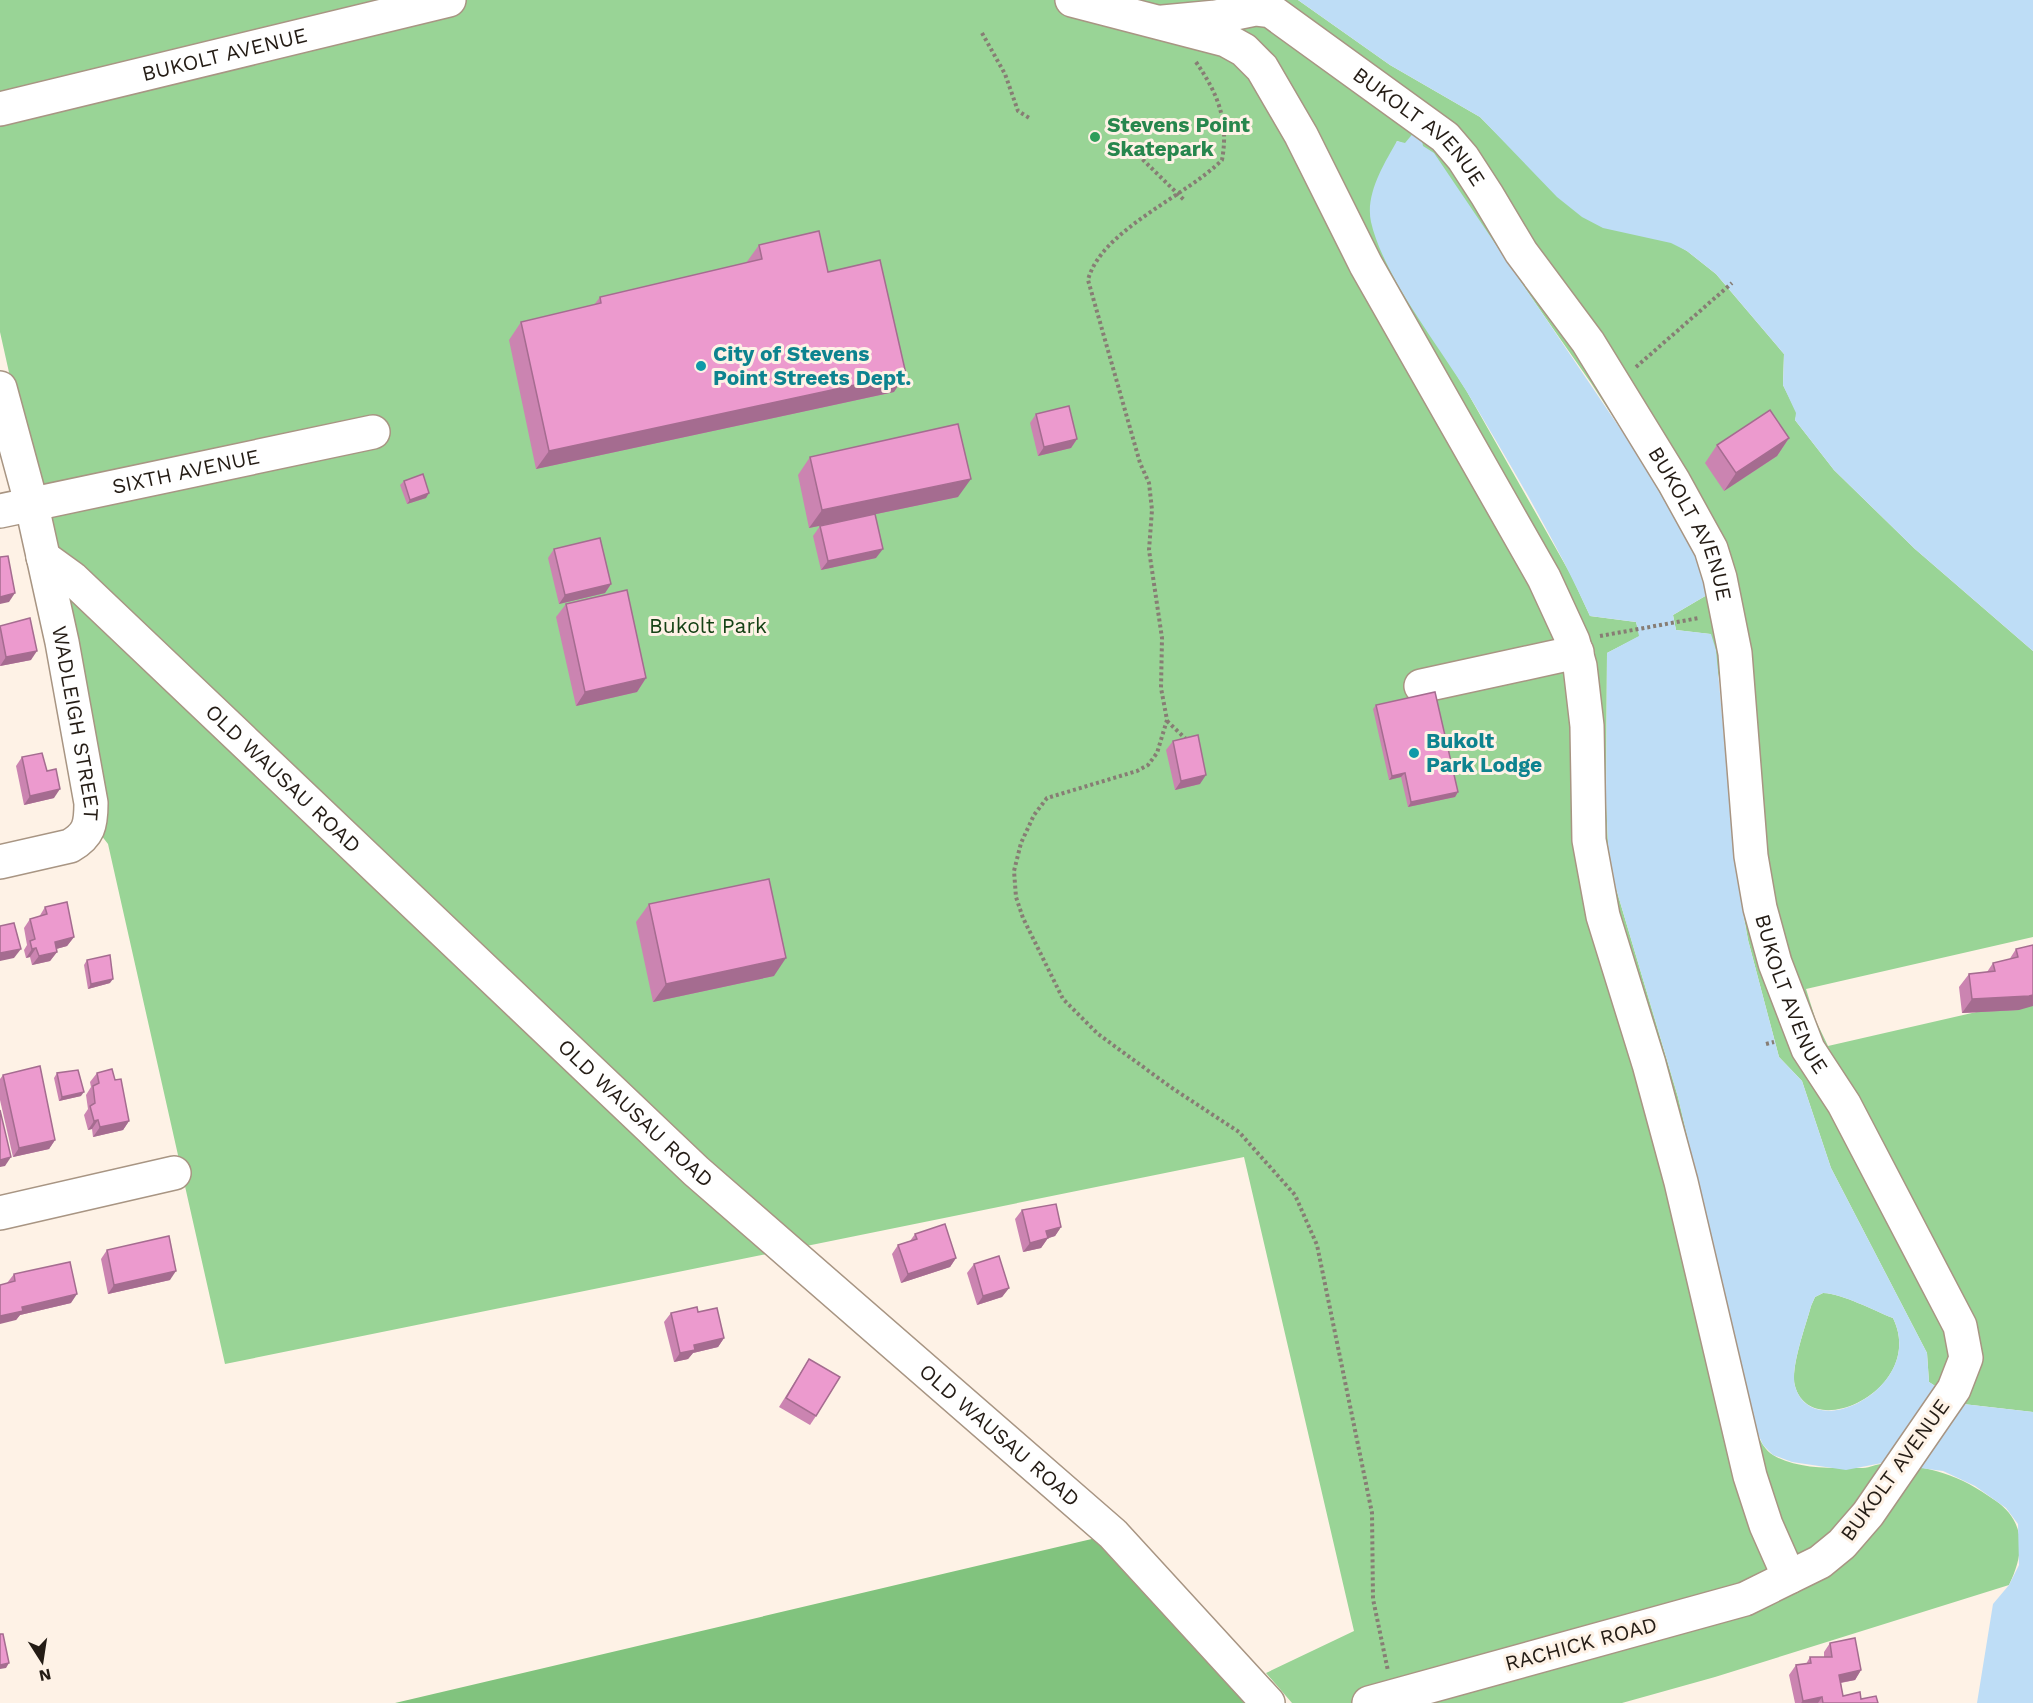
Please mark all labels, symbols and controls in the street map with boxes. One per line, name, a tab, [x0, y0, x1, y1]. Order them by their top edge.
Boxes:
street label: BUKOLT AVENUE	[139, 22, 309, 86]
street label: BUKOLT AVENUE	[1348, 62, 1491, 190]
place label: Stevens Point Skatepark	[1107, 112, 1250, 161]
marker: Stevens Point Skatepark	[1088, 130, 1102, 144]
place label: City of Stevens Point Streets Dept.	[713, 341, 911, 390]
marker: City of Stevens Point Streets Dept.	[694, 359, 708, 373]
street label: BUKOLT AVENUE	[1643, 442, 1737, 603]
street label: SIXTH AVENUE	[110, 443, 262, 499]
park label: Bukolt Park	[649, 613, 767, 638]
street label: WADLEIGH STREET	[47, 623, 105, 822]
street label: OLD WAUSAU ROAD	[201, 699, 366, 858]
place label: Bukolt Park Lodge	[1426, 728, 1542, 777]
marker: Bukolt Park Lodge	[1407, 746, 1421, 760]
street label: BUKOLT AVENUE	[1750, 911, 1834, 1078]
street label: OLD WAUSAU ROAD	[553, 1033, 719, 1192]
street label: OLD WAUSAU ROAD	[914, 1358, 1085, 1511]
street label: BUKOLT AVENUE	[1835, 1394, 1954, 1545]
street label: RACHICK ROAD	[1502, 1611, 1660, 1676]
north arrow	[12, 1631, 72, 1691]
text: N	[37, 1665, 53, 1686]

